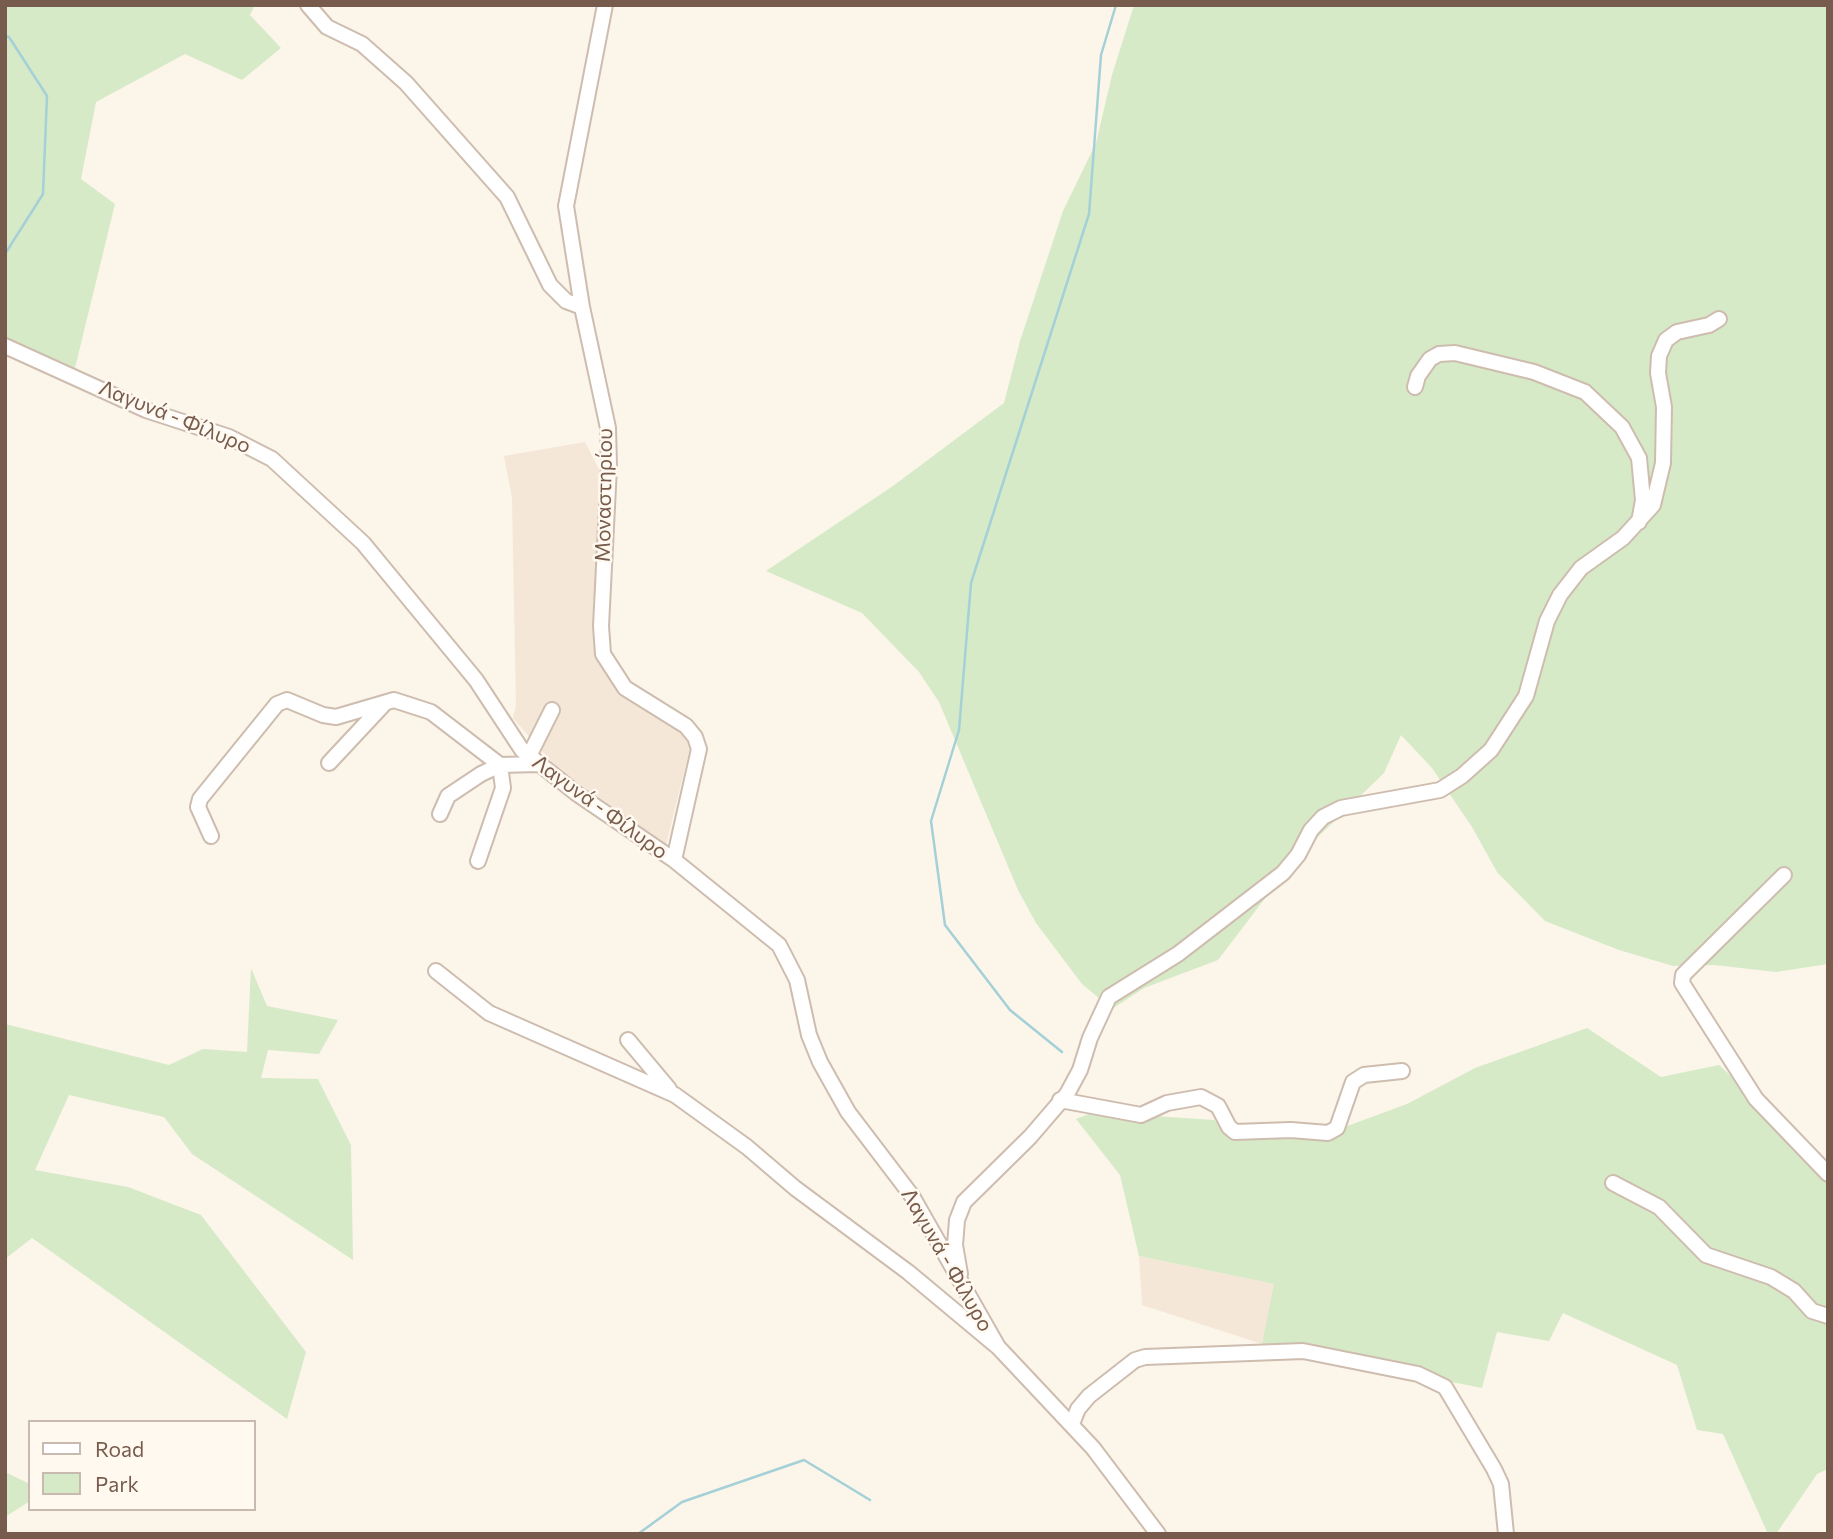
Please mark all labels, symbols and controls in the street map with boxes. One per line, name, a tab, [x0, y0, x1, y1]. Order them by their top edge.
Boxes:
street label: Λαγυνά - Φίλυρο	[95, 375, 255, 459]
street label: Μοναστηρίου	[590, 428, 618, 562]
street label: Λαγυνά - Φίλυρο	[527, 749, 673, 865]
street label: Λαγυνά - Φίλυρο	[896, 1184, 998, 1336]
legend	[28, 1420, 256, 1511]
text: Road	[95, 1436, 144, 1461]
text: Park	[95, 1471, 139, 1496]

